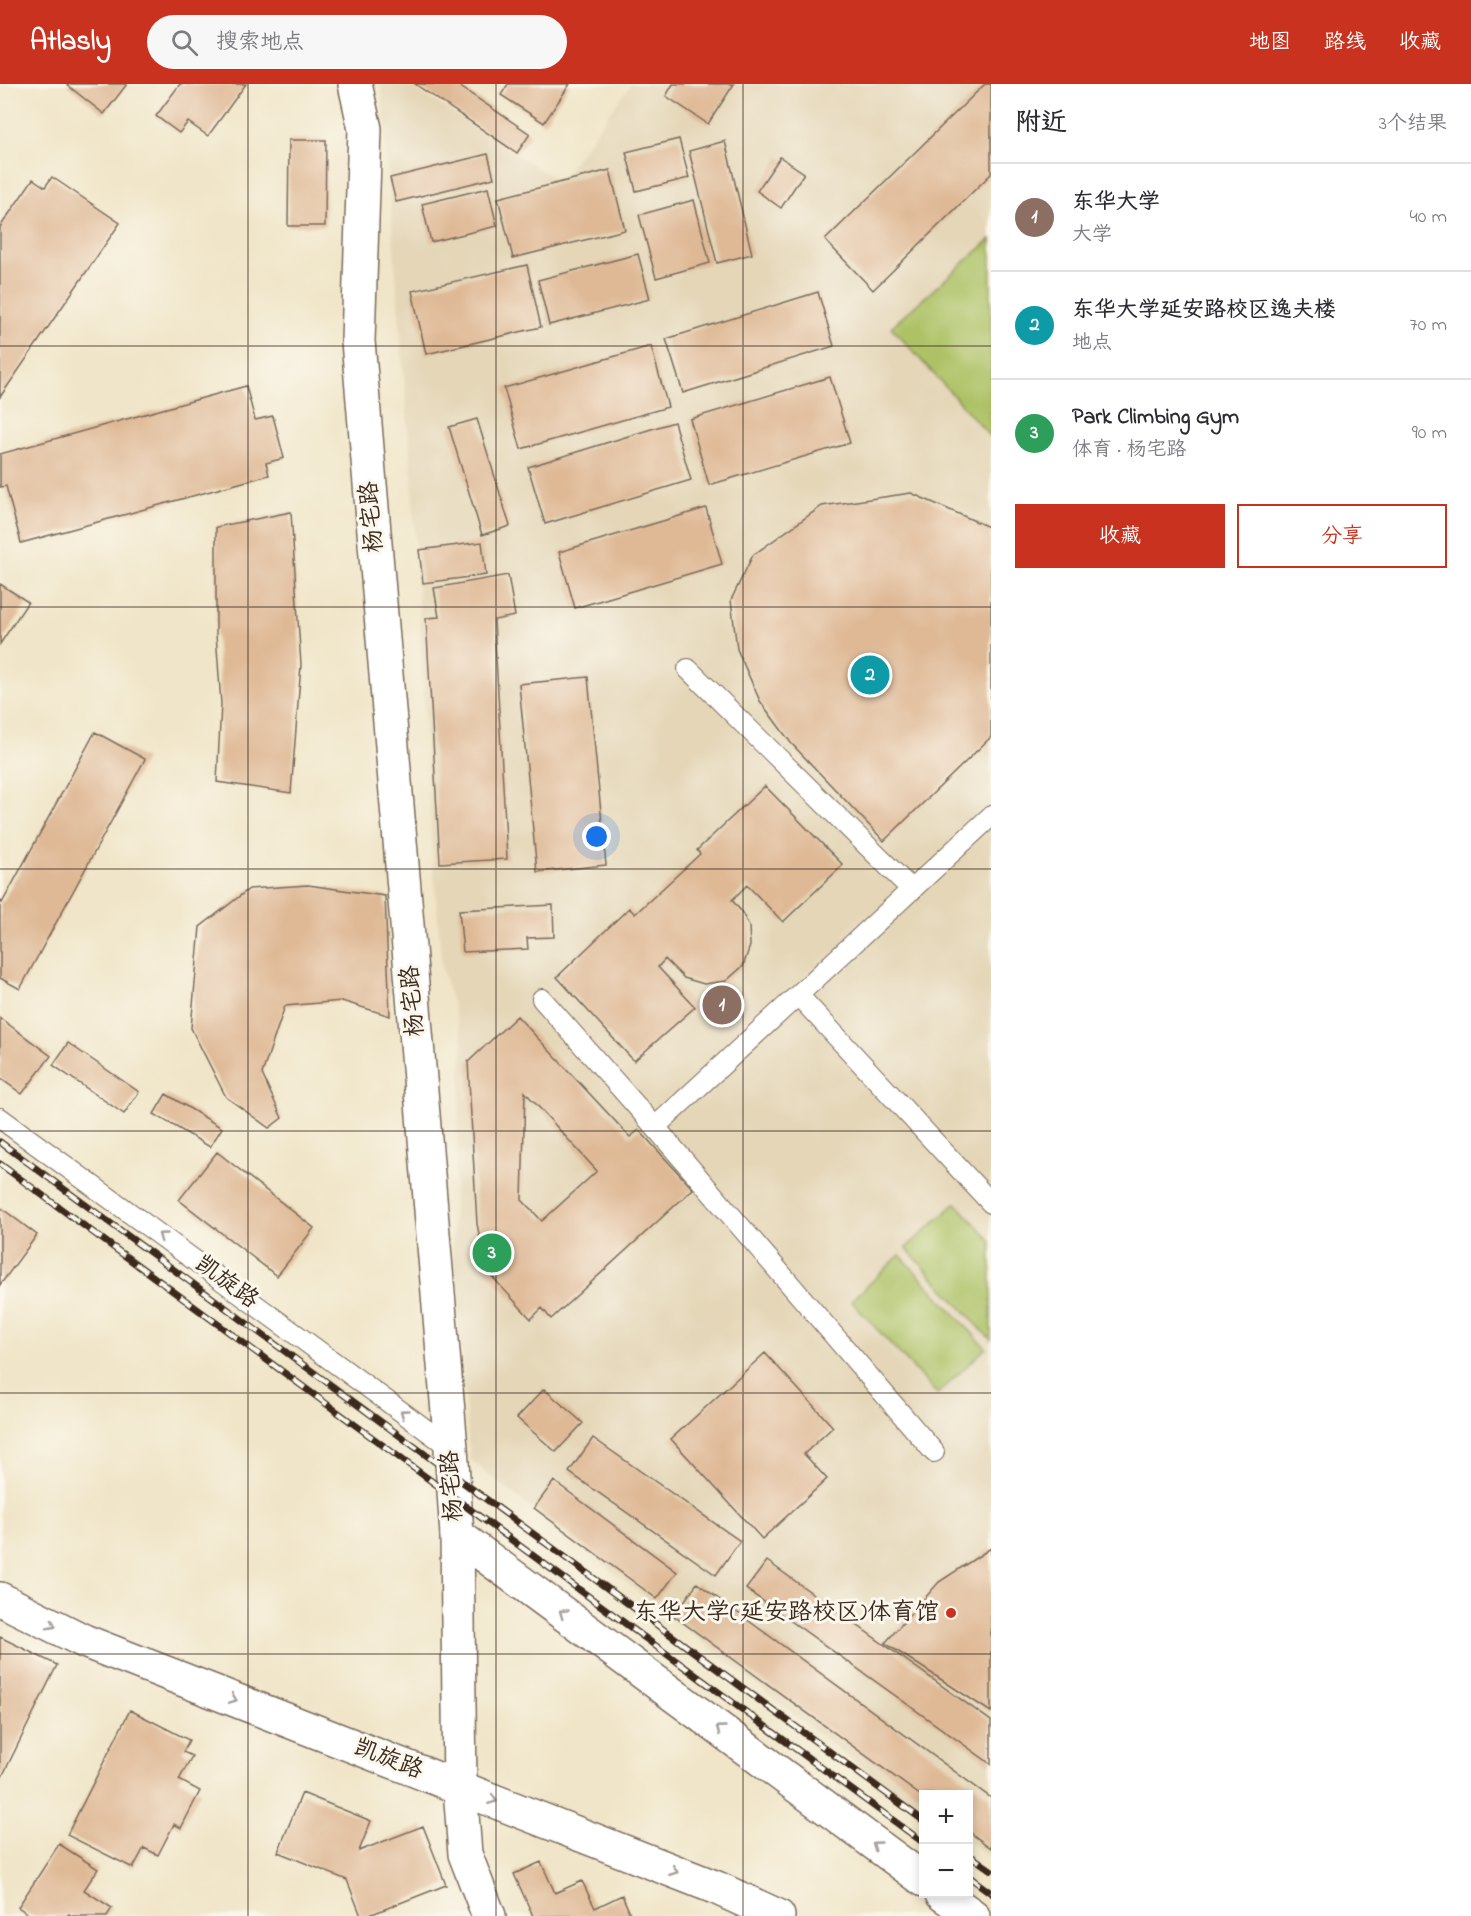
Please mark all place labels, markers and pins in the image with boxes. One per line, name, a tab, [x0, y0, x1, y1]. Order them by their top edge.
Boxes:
pin: 2	[850, 652, 890, 698]
pin: 1	[702, 982, 742, 1028]
pin: 3	[472, 1230, 512, 1276]
place label: 东华大学(延安路校区)体育馆	[634, 1596, 939, 1631]
marker: 东华大学(延安路校区)体育馆	[944, 1606, 958, 1620]

